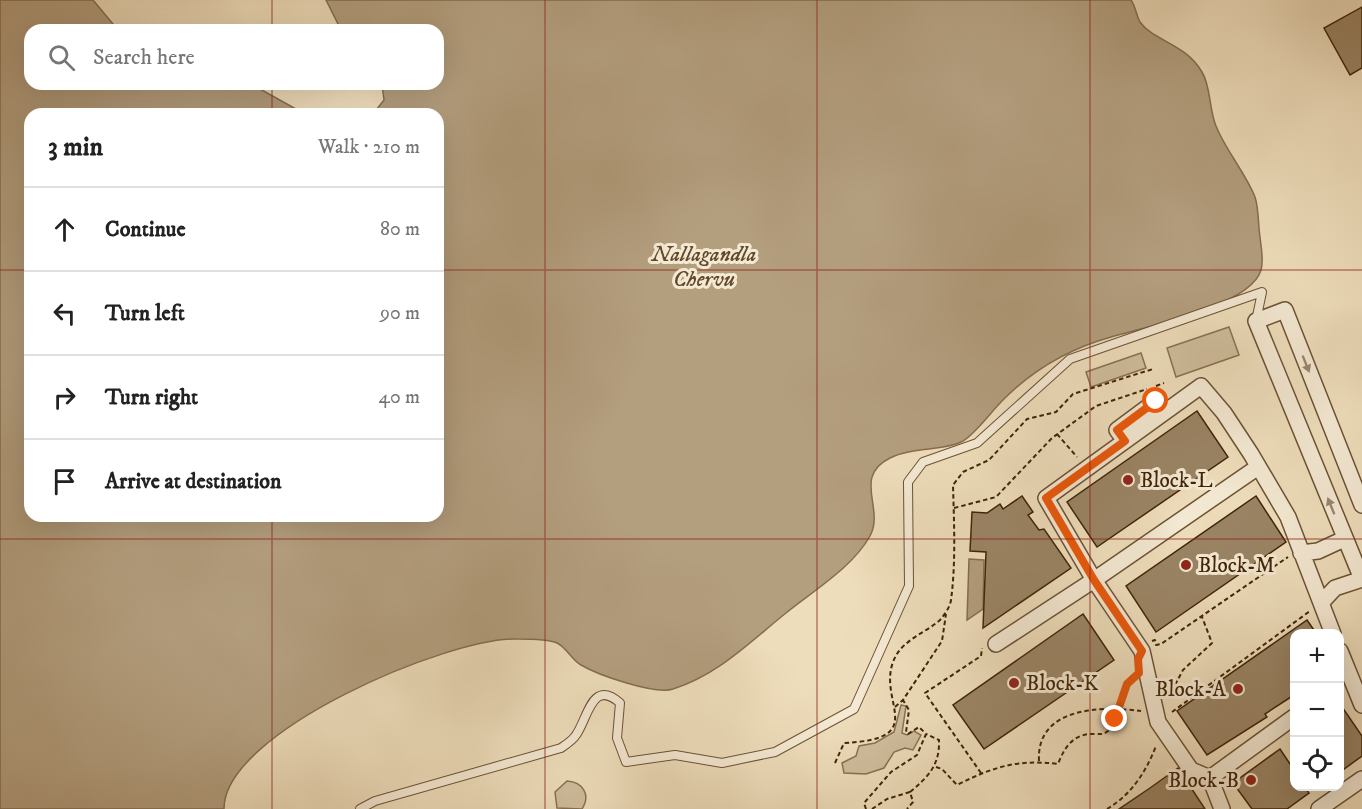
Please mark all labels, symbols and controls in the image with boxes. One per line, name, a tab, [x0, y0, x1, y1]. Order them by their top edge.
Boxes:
search box	[24, 24, 444, 90]
icon: search	[45, 41, 78, 74]
text: Search here	[93, 44, 195, 71]
text: 3 min	[48, 131, 103, 164]
text: Walk · 210 m	[318, 135, 420, 160]
icon: ahead	[48, 213, 81, 246]
text: Continue	[105, 216, 186, 243]
text: 80 m	[380, 217, 420, 242]
water label: Nallagandla Chervu	[650, 241, 756, 293]
icon: left	[48, 297, 81, 330]
text: Turn left	[105, 300, 185, 327]
text: 90 m	[380, 301, 420, 326]
one-way arrow	[1302, 355, 1312, 373]
icon: right	[48, 381, 81, 414]
text: Turn right	[105, 384, 198, 411]
text: 40 m	[378, 385, 420, 410]
route start	[1142, 387, 1168, 413]
icon: arrive	[48, 465, 81, 498]
text: Arrive at destination	[105, 468, 282, 495]
place label: Block-L	[1140, 468, 1213, 494]
marker: Block-L	[1121, 473, 1135, 487]
one-way arrow	[1326, 496, 1336, 514]
place label: Block-M	[1198, 553, 1275, 579]
marker: Block-M	[1179, 558, 1193, 572]
map controls	[1290, 629, 1344, 791]
button: +	[1290, 629, 1344, 683]
place label: Block-K	[1026, 671, 1099, 697]
marker: Block-K	[1007, 676, 1021, 690]
place label: Block-A	[1155, 677, 1227, 703]
marker: Block-A	[1231, 682, 1245, 696]
button: −	[1290, 683, 1344, 737]
route end	[1101, 705, 1127, 731]
button: locate	[1290, 737, 1344, 791]
place label: Block-B	[1168, 768, 1239, 794]
marker: Block-B	[1244, 773, 1258, 787]

